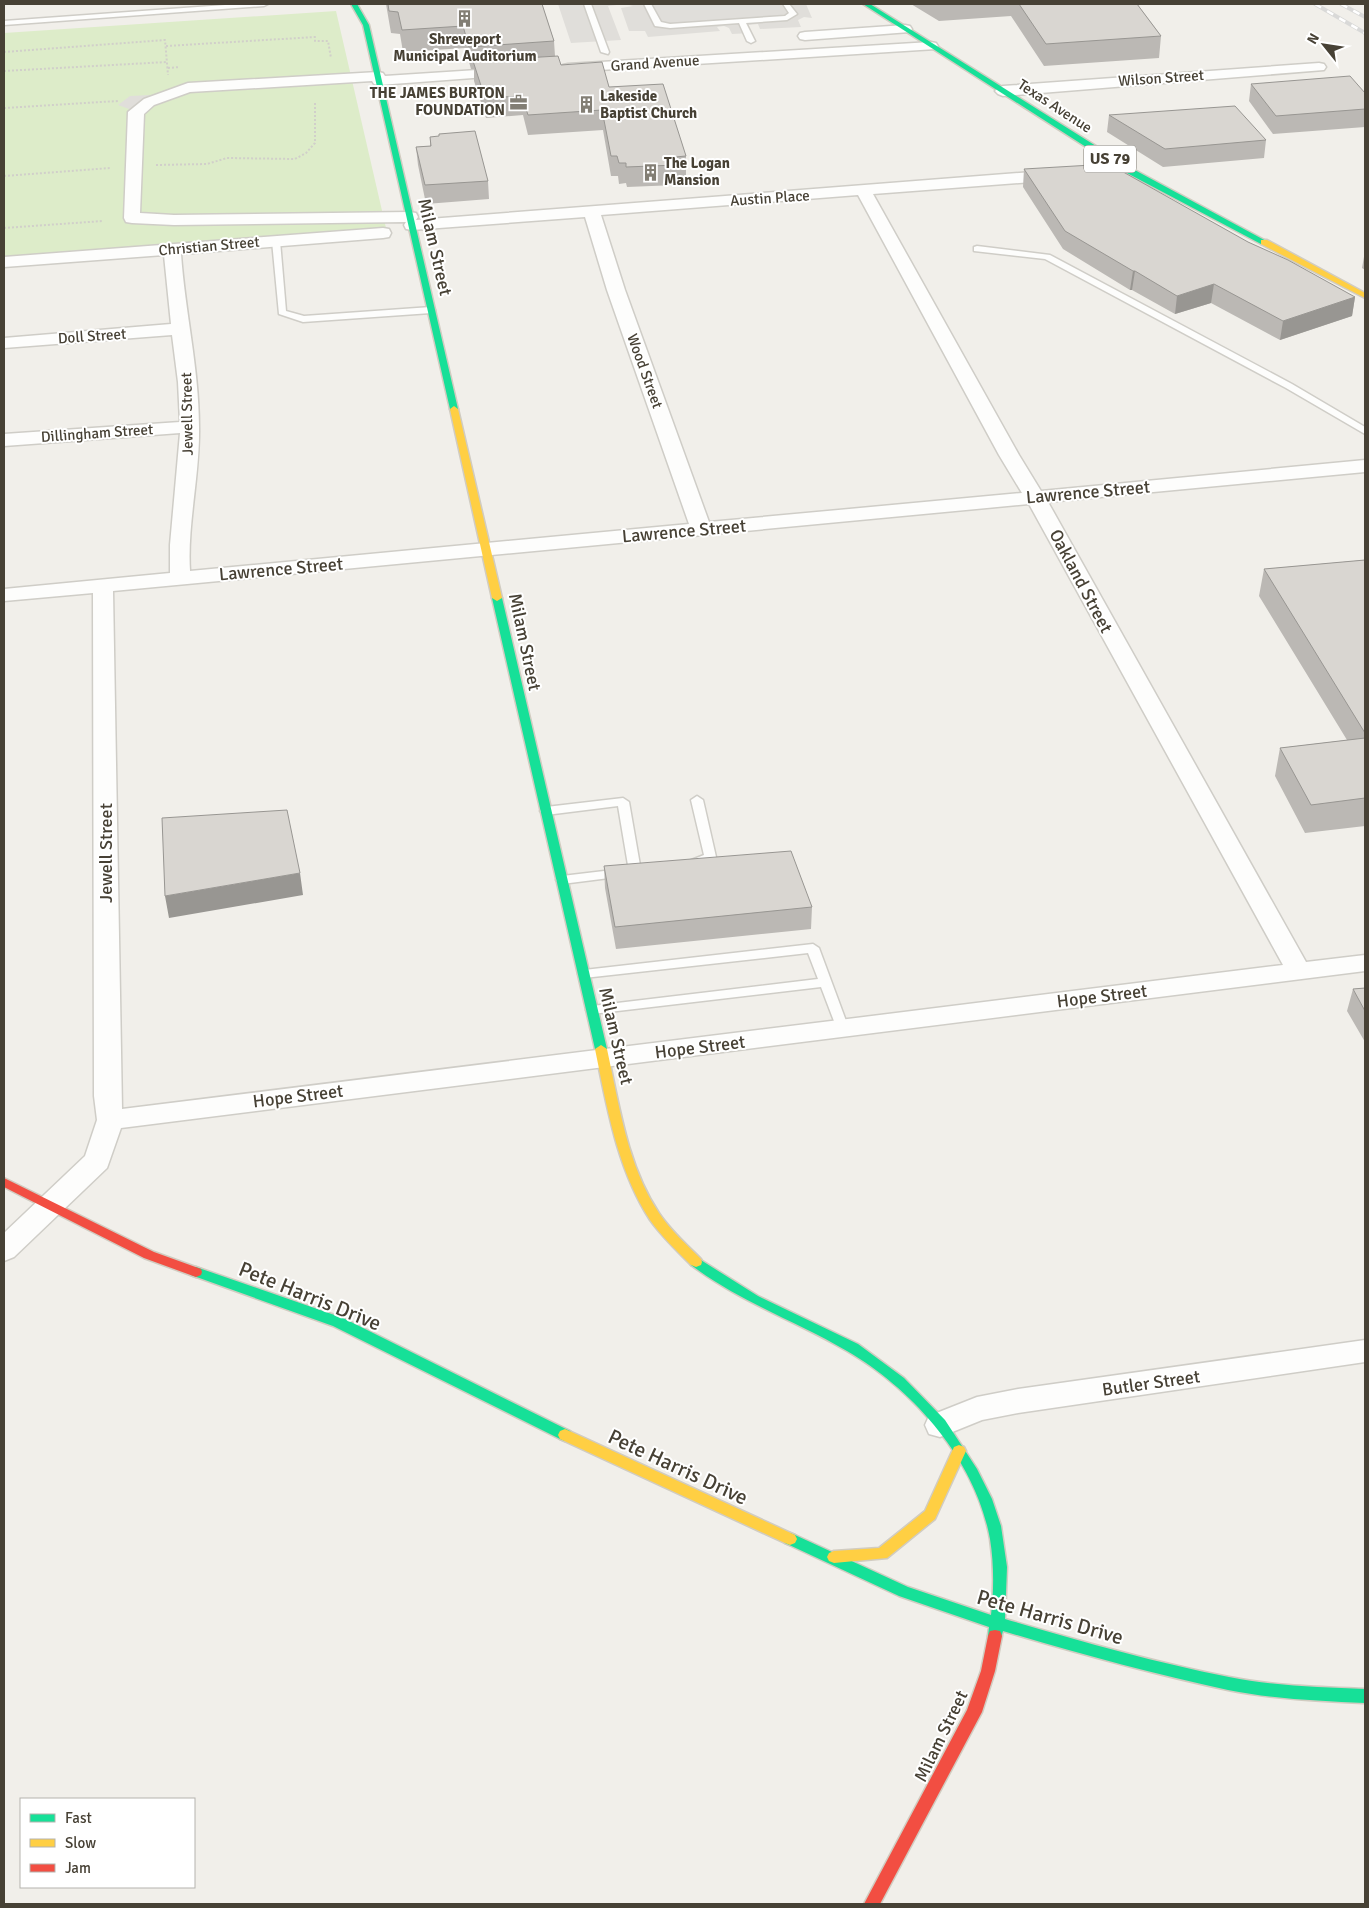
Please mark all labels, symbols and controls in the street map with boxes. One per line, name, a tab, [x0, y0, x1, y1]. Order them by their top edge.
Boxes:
building icon: Shreveport Municipal Auditorium	[455, 8, 475, 28]
north arrow	[1299, 20, 1349, 70]
place label: Shreveport Municipal Auditorium	[393, 30, 537, 65]
text: N	[1303, 30, 1323, 47]
street label: Grand Avenue	[610, 51, 700, 75]
street label: Wilson Street	[1117, 66, 1205, 90]
street label: Texas Avenue	[1015, 75, 1095, 137]
place label: THE JAMES BURTON FOUNDATION	[370, 84, 505, 119]
place label: Lakeside Baptist Church	[600, 87, 697, 122]
office icon: THE JAMES BURTON FOUNDATION	[509, 92, 529, 112]
building icon: Lakeside Baptist Church	[576, 95, 596, 115]
road number: US 79	[1084, 146, 1136, 172]
place label: The Logan Mansion	[664, 154, 730, 189]
building icon: The Logan Mansion	[640, 162, 660, 182]
street label: Austin Place	[730, 186, 810, 210]
street label: Milam Street	[413, 196, 457, 298]
street label: Christian Street	[158, 233, 260, 259]
street label: Doll Street	[57, 325, 127, 347]
street label: Wood Street	[623, 331, 667, 411]
street label: Jewell Street	[177, 372, 197, 456]
street label: Dillingham Street	[40, 420, 154, 446]
street label: Lawrence Street	[1025, 476, 1151, 508]
street label: Lawrence Street	[621, 515, 747, 547]
street label: Oakland Street	[1044, 525, 1118, 637]
street label: Lawrence Street	[218, 553, 344, 585]
street label: Milam Street	[504, 591, 546, 693]
street label: Jewell Street	[95, 803, 117, 903]
street label: Hope Street	[1056, 980, 1148, 1012]
street label: Milam Street	[594, 985, 638, 1087]
street label: Hope Street	[654, 1031, 746, 1063]
street label: Hope Street	[252, 1080, 344, 1112]
street label: Pete Harris Drive	[235, 1256, 385, 1336]
street label: Butler Street	[1101, 1365, 1201, 1401]
street label: Pete Harris Drive	[604, 1423, 752, 1511]
street label: Pete Harris Drive	[974, 1584, 1126, 1650]
street label: Milam Street	[909, 1687, 973, 1785]
legend	[20, 1798, 195, 1888]
text: Fast	[65, 1809, 92, 1827]
text: Slow	[65, 1834, 96, 1852]
text: Jam	[65, 1859, 91, 1877]

